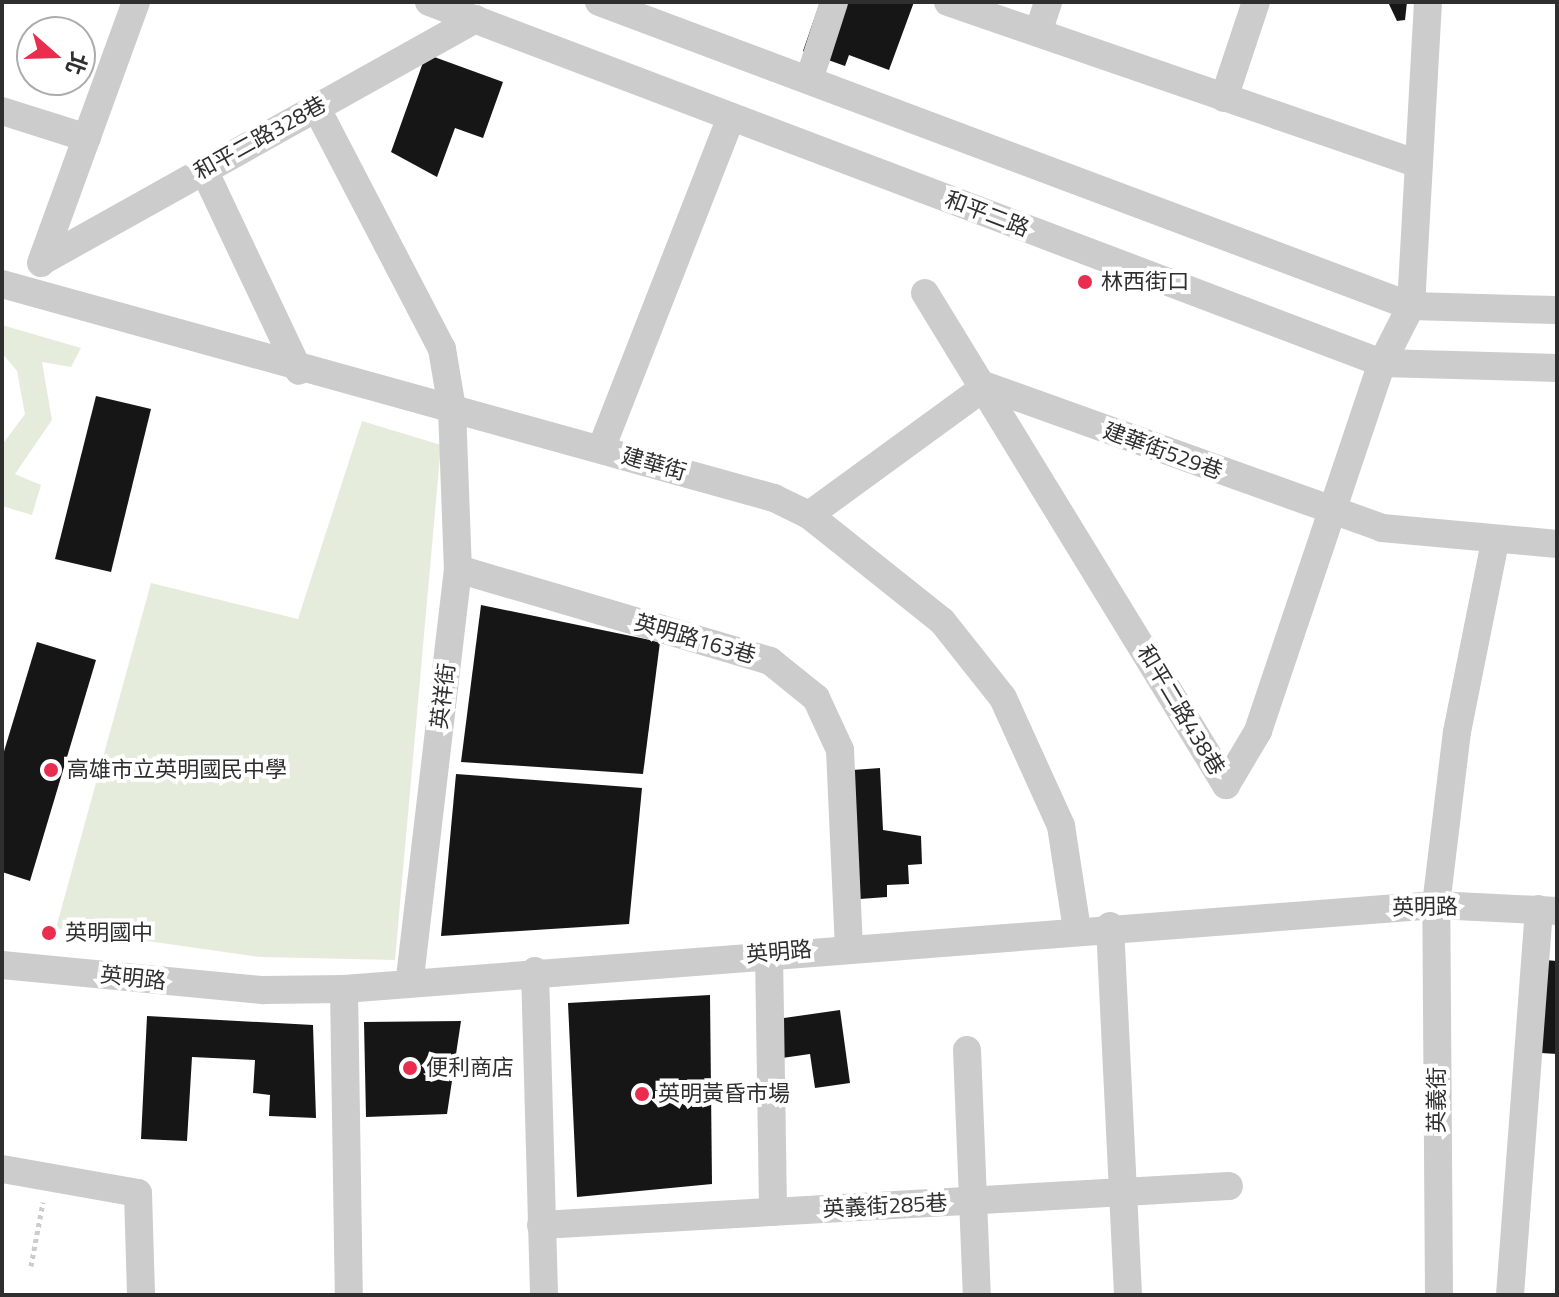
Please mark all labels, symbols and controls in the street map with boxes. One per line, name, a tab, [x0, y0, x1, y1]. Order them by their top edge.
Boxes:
north arrow	[16, 16, 96, 96]
text: 北	[57, 47, 96, 80]
street label: 和平二路328巷	[189, 91, 331, 185]
street label: 和平二路	[941, 186, 1033, 242]
place label: 林西街口	[1101, 269, 1189, 295]
marker: 林西街口	[1076, 273, 1094, 291]
street label: 建華街529巷	[1100, 417, 1226, 485]
street label: 建華街	[619, 442, 689, 486]
street label: 英明路163巷	[631, 609, 759, 669]
street label: 和平二路438巷	[1132, 640, 1230, 780]
street label: 英祥街	[426, 662, 460, 730]
place label: 高雄市立英明國民中學	[67, 757, 287, 783]
marker: 高雄市立英明國民中學	[42, 761, 60, 779]
street label: 英明路	[1392, 893, 1458, 921]
place label: 英明國中	[65, 920, 153, 946]
marker: 英明國中	[40, 924, 58, 942]
street label: 英明路	[745, 936, 813, 968]
street label: 英明路	[99, 961, 167, 995]
place label: 便利商店	[426, 1055, 514, 1081]
marker: 便利商店	[401, 1059, 419, 1077]
street label: 英義街	[1424, 1067, 1450, 1133]
place label: 英明黃昏市場	[658, 1081, 790, 1107]
marker: 英明黃昏市場	[633, 1085, 651, 1103]
street label: 英義街285巷	[822, 1190, 948, 1222]

